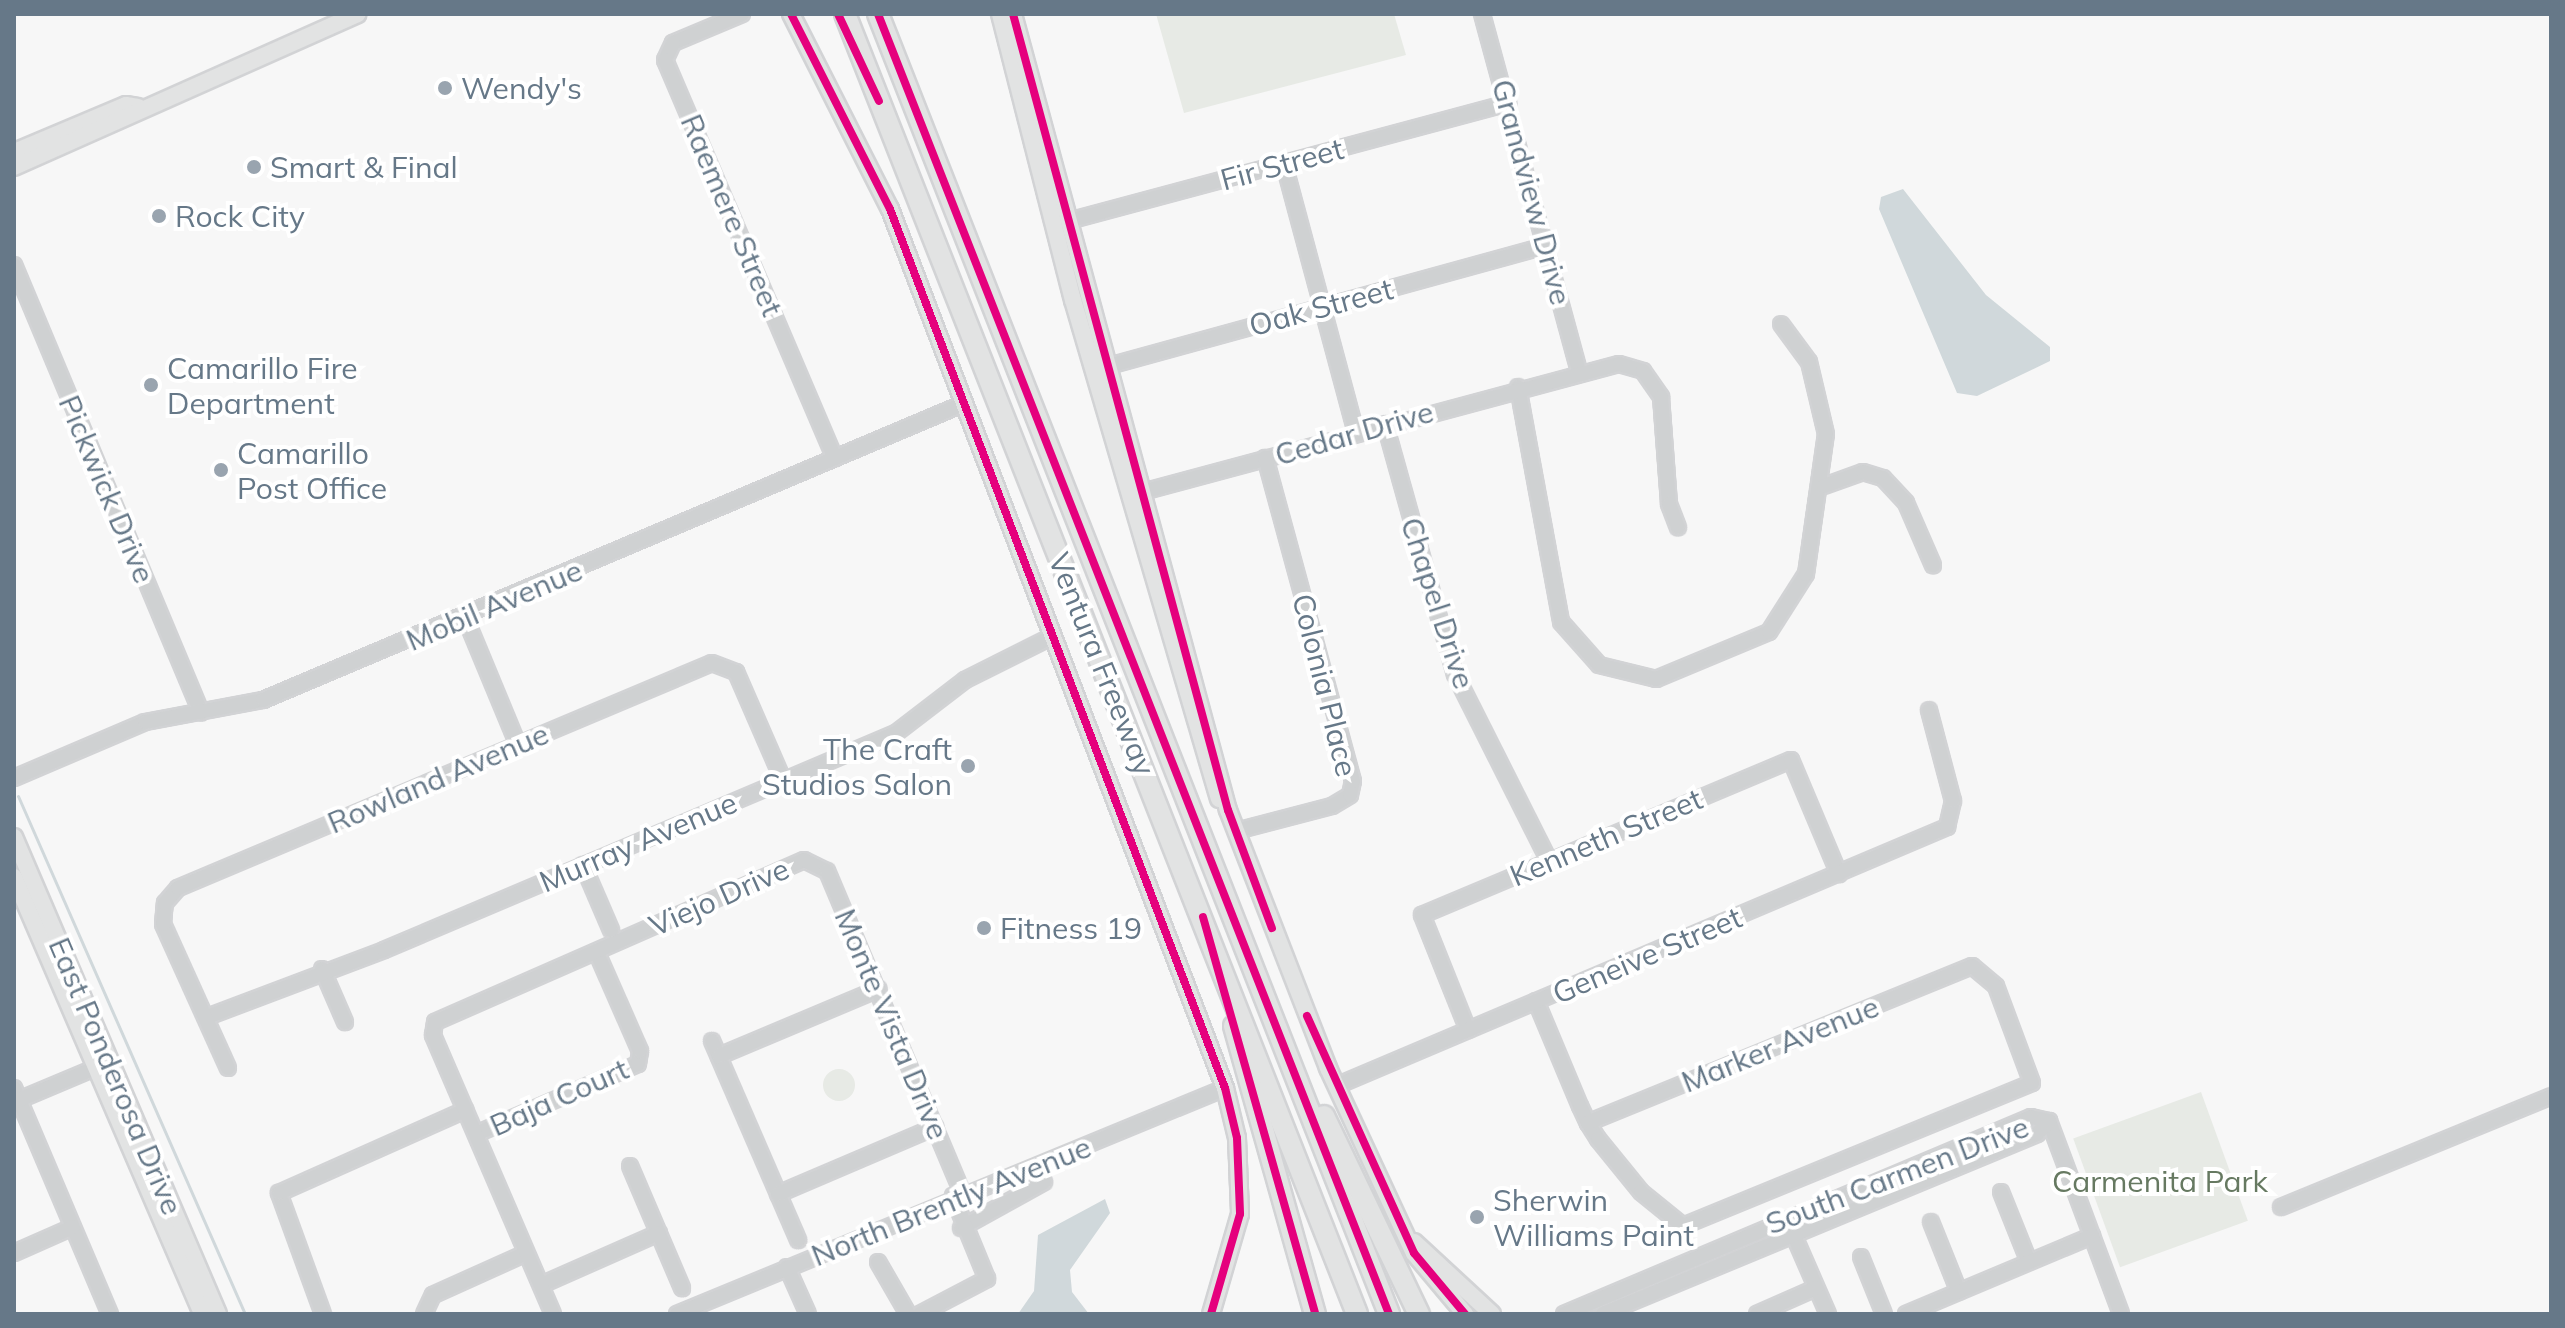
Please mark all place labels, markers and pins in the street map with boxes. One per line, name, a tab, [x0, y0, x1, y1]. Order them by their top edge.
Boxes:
place label: Wendy's	[461, 70, 582, 106]
marker: Wendy's	[436, 79, 454, 97]
place label: Smart & Final	[270, 149, 458, 185]
marker: Smart & Final	[245, 158, 263, 176]
place label: Rock City	[175, 198, 305, 234]
marker: Rock City	[150, 207, 168, 225]
place label: Camarillo Fire Department	[167, 350, 358, 420]
marker: Camarillo Fire Department	[142, 376, 160, 394]
place label: Camarillo Post Office	[237, 435, 387, 506]
marker: Camarillo Post Office	[212, 461, 230, 479]
place label: The Craft Studios Salon	[762, 731, 952, 802]
marker: The Craft Studios Salon	[959, 757, 977, 775]
place label: Fitness 19	[1000, 910, 1142, 946]
marker: Fitness 19	[975, 919, 993, 937]
place label: Sherwin Williams Paint	[1493, 1182, 1694, 1252]
marker: Sherwin Williams Paint	[1468, 1208, 1486, 1226]

